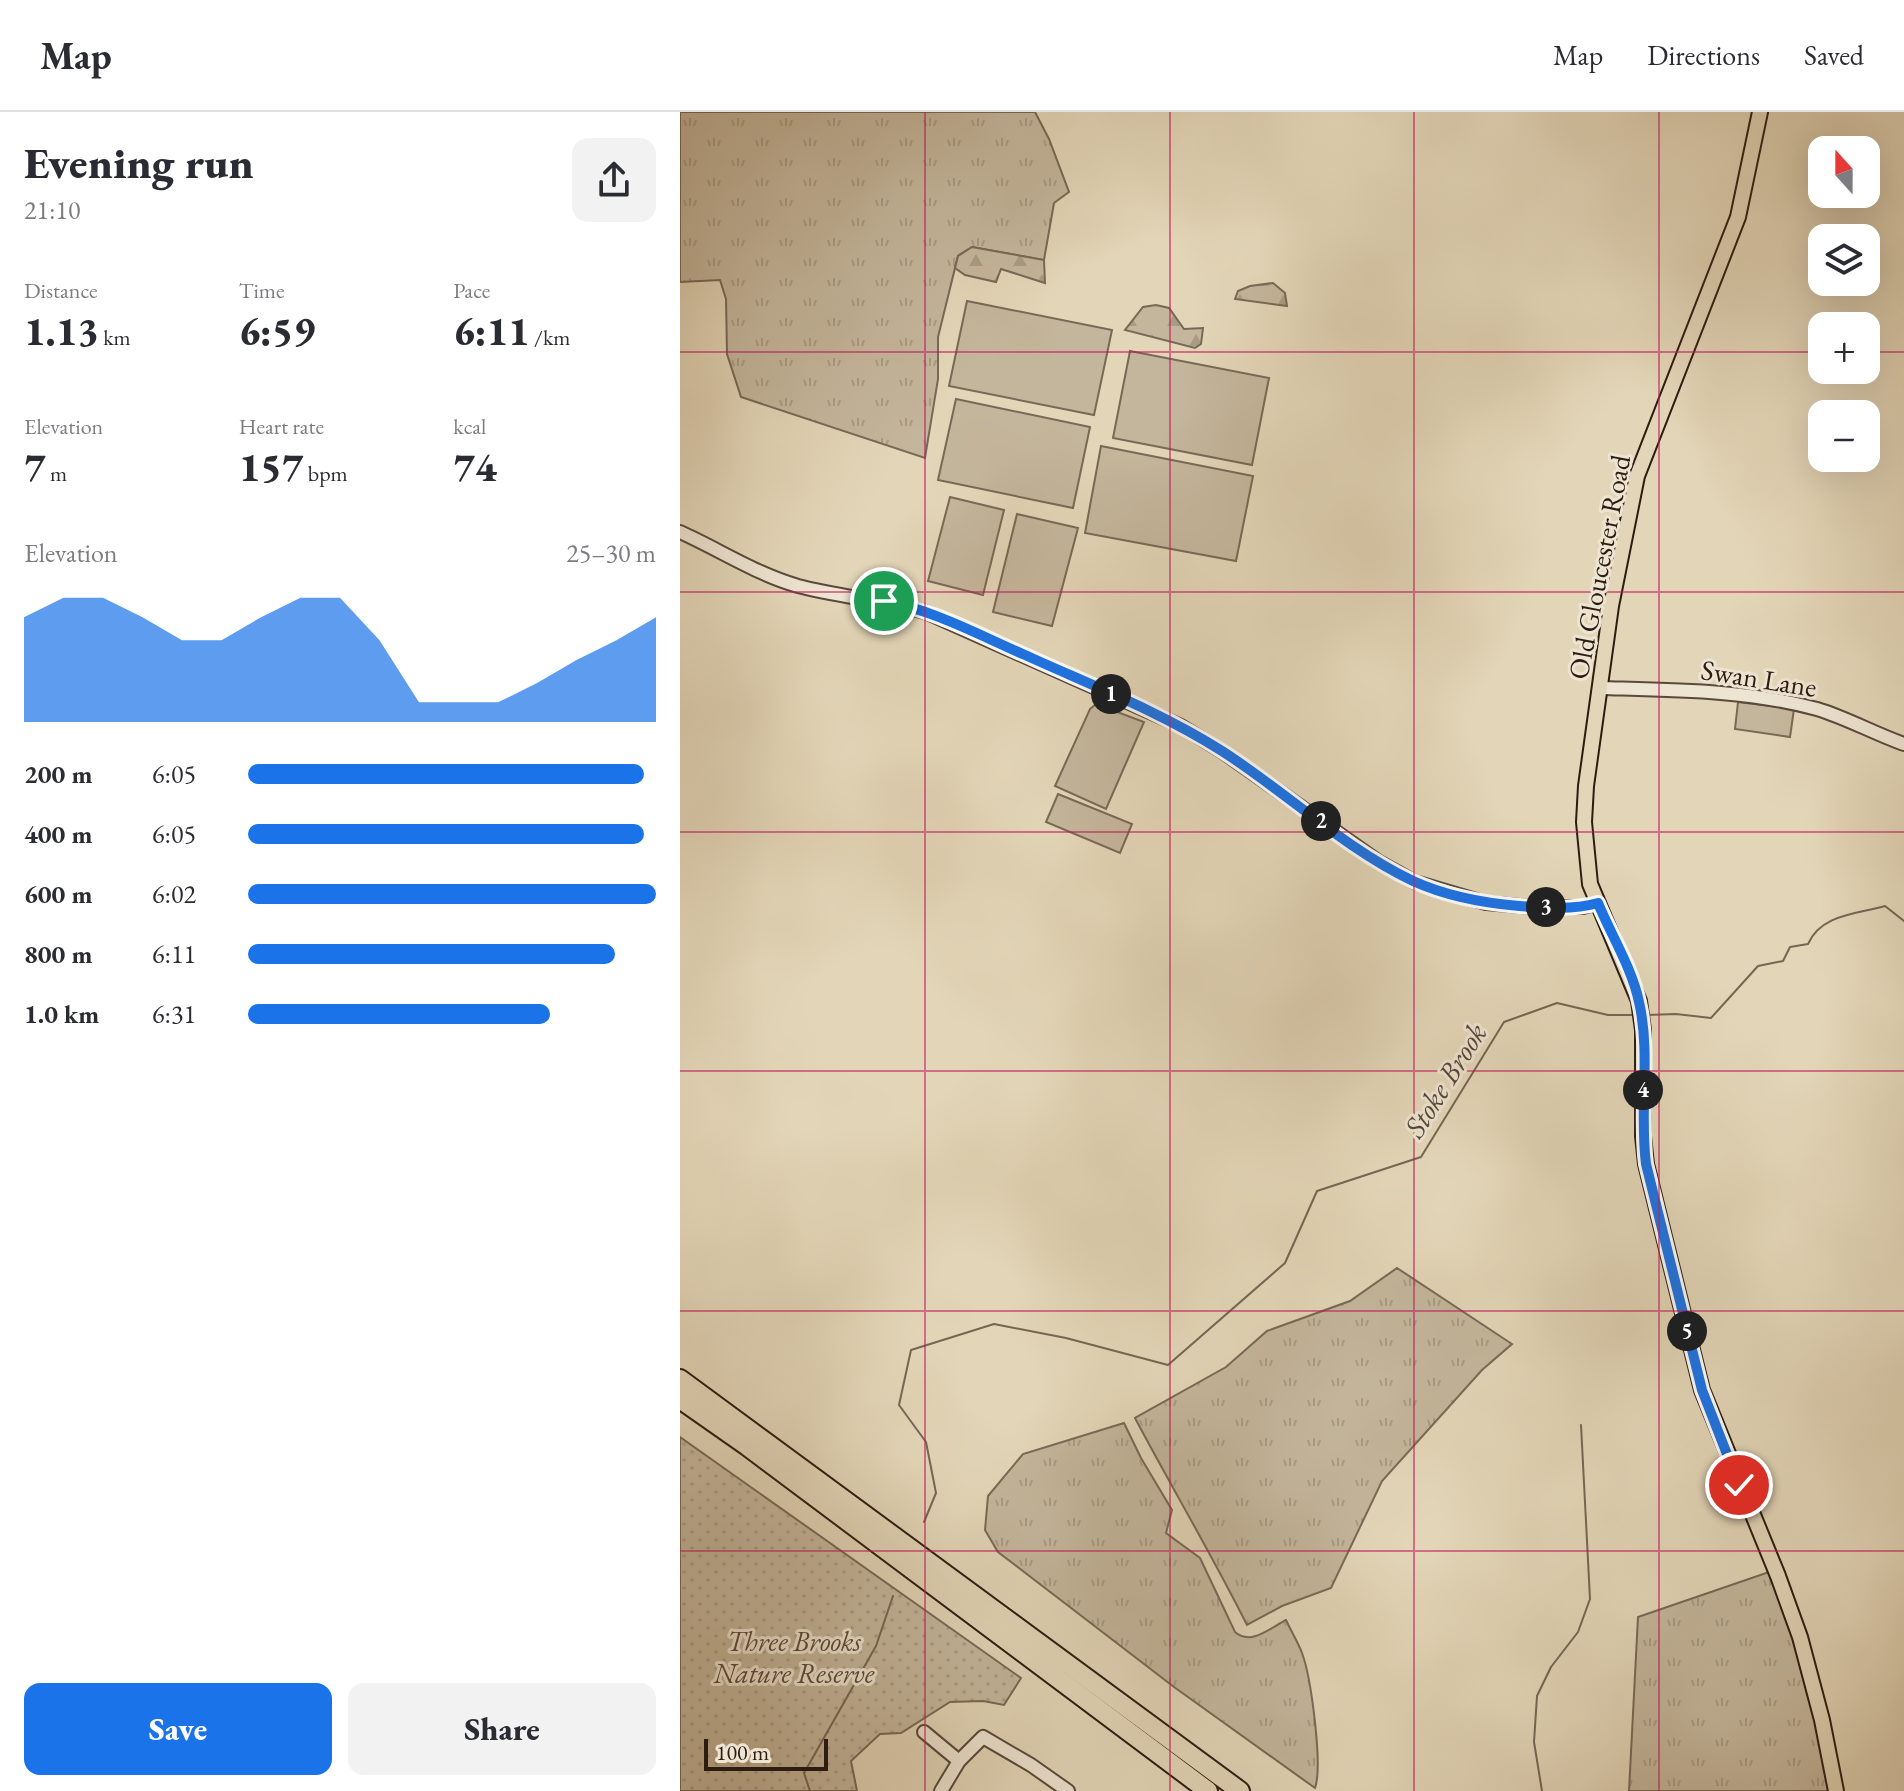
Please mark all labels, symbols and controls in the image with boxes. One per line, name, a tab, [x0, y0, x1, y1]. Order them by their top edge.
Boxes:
text: Map	[40, 31, 112, 80]
text: Map	[1553, 37, 1603, 73]
text: Directions	[1647, 37, 1760, 73]
text: Saved	[1804, 37, 1864, 73]
text: Evening run	[24, 134, 254, 191]
north arrow	[1808, 136, 1880, 208]
map controls	[1808, 136, 1880, 472]
button: share	[572, 138, 656, 222]
text: 21:10	[24, 193, 80, 227]
button: layers	[1808, 224, 1880, 296]
text: Distance	[24, 276, 97, 305]
text: Time	[239, 276, 284, 305]
text: Pace	[453, 276, 490, 305]
text: 1.13	[24, 305, 99, 357]
text: 6:59	[239, 305, 315, 357]
text: 6:11	[453, 305, 530, 357]
button: +	[1808, 312, 1880, 384]
text: km	[99, 323, 131, 352]
text: /km	[530, 323, 570, 352]
button: −	[1808, 400, 1880, 472]
text: Elevation	[24, 412, 103, 441]
text: Heart rate	[239, 412, 324, 441]
text: kcal	[453, 412, 486, 441]
text: 7	[24, 441, 46, 493]
text: 157	[239, 441, 303, 493]
text: 74	[453, 441, 497, 493]
street label: Old Gloucester Road	[1560, 451, 1639, 682]
text: m	[46, 459, 67, 488]
text: bpm	[303, 459, 348, 488]
text: Elevation	[24, 536, 118, 570]
text: 25–30 m	[566, 536, 656, 570]
pin	[850, 567, 918, 635]
icon: arrive	[862, 579, 906, 623]
street label: Swan Lane	[1699, 651, 1819, 705]
pin: 1	[1091, 674, 1131, 714]
text: 1	[1105, 679, 1117, 708]
text: 200 m	[24, 757, 92, 791]
text: 6:05	[152, 757, 196, 791]
pin: 2	[1301, 801, 1341, 841]
text: 2	[1315, 806, 1327, 835]
text: 400 m	[24, 817, 92, 851]
text: 6:05	[152, 817, 196, 851]
text: 600 m	[24, 877, 92, 911]
text: 6:02	[152, 877, 196, 911]
pin: 3	[1526, 887, 1566, 927]
text: 3	[1540, 892, 1552, 921]
text: 800 m	[24, 937, 92, 971]
text: 6:11	[152, 937, 196, 971]
text: 1.0 km	[24, 997, 99, 1031]
text: 6:31	[152, 997, 196, 1031]
water label: Stoke Brook	[1394, 1015, 1496, 1145]
pin: 4	[1623, 1070, 1663, 1110]
text: 4	[1637, 1075, 1649, 1104]
pin: 5	[1667, 1311, 1707, 1351]
text: 5	[1681, 1316, 1693, 1345]
pin	[1705, 1451, 1773, 1519]
icon: check	[1717, 1463, 1761, 1507]
park label: Three Brooks Nature Reserve	[713, 1623, 875, 1691]
button: Save	[24, 1683, 332, 1775]
button: Share	[348, 1683, 656, 1775]
scale bar	[704, 1735, 828, 1771]
text: 100 m	[716, 1738, 769, 1767]

